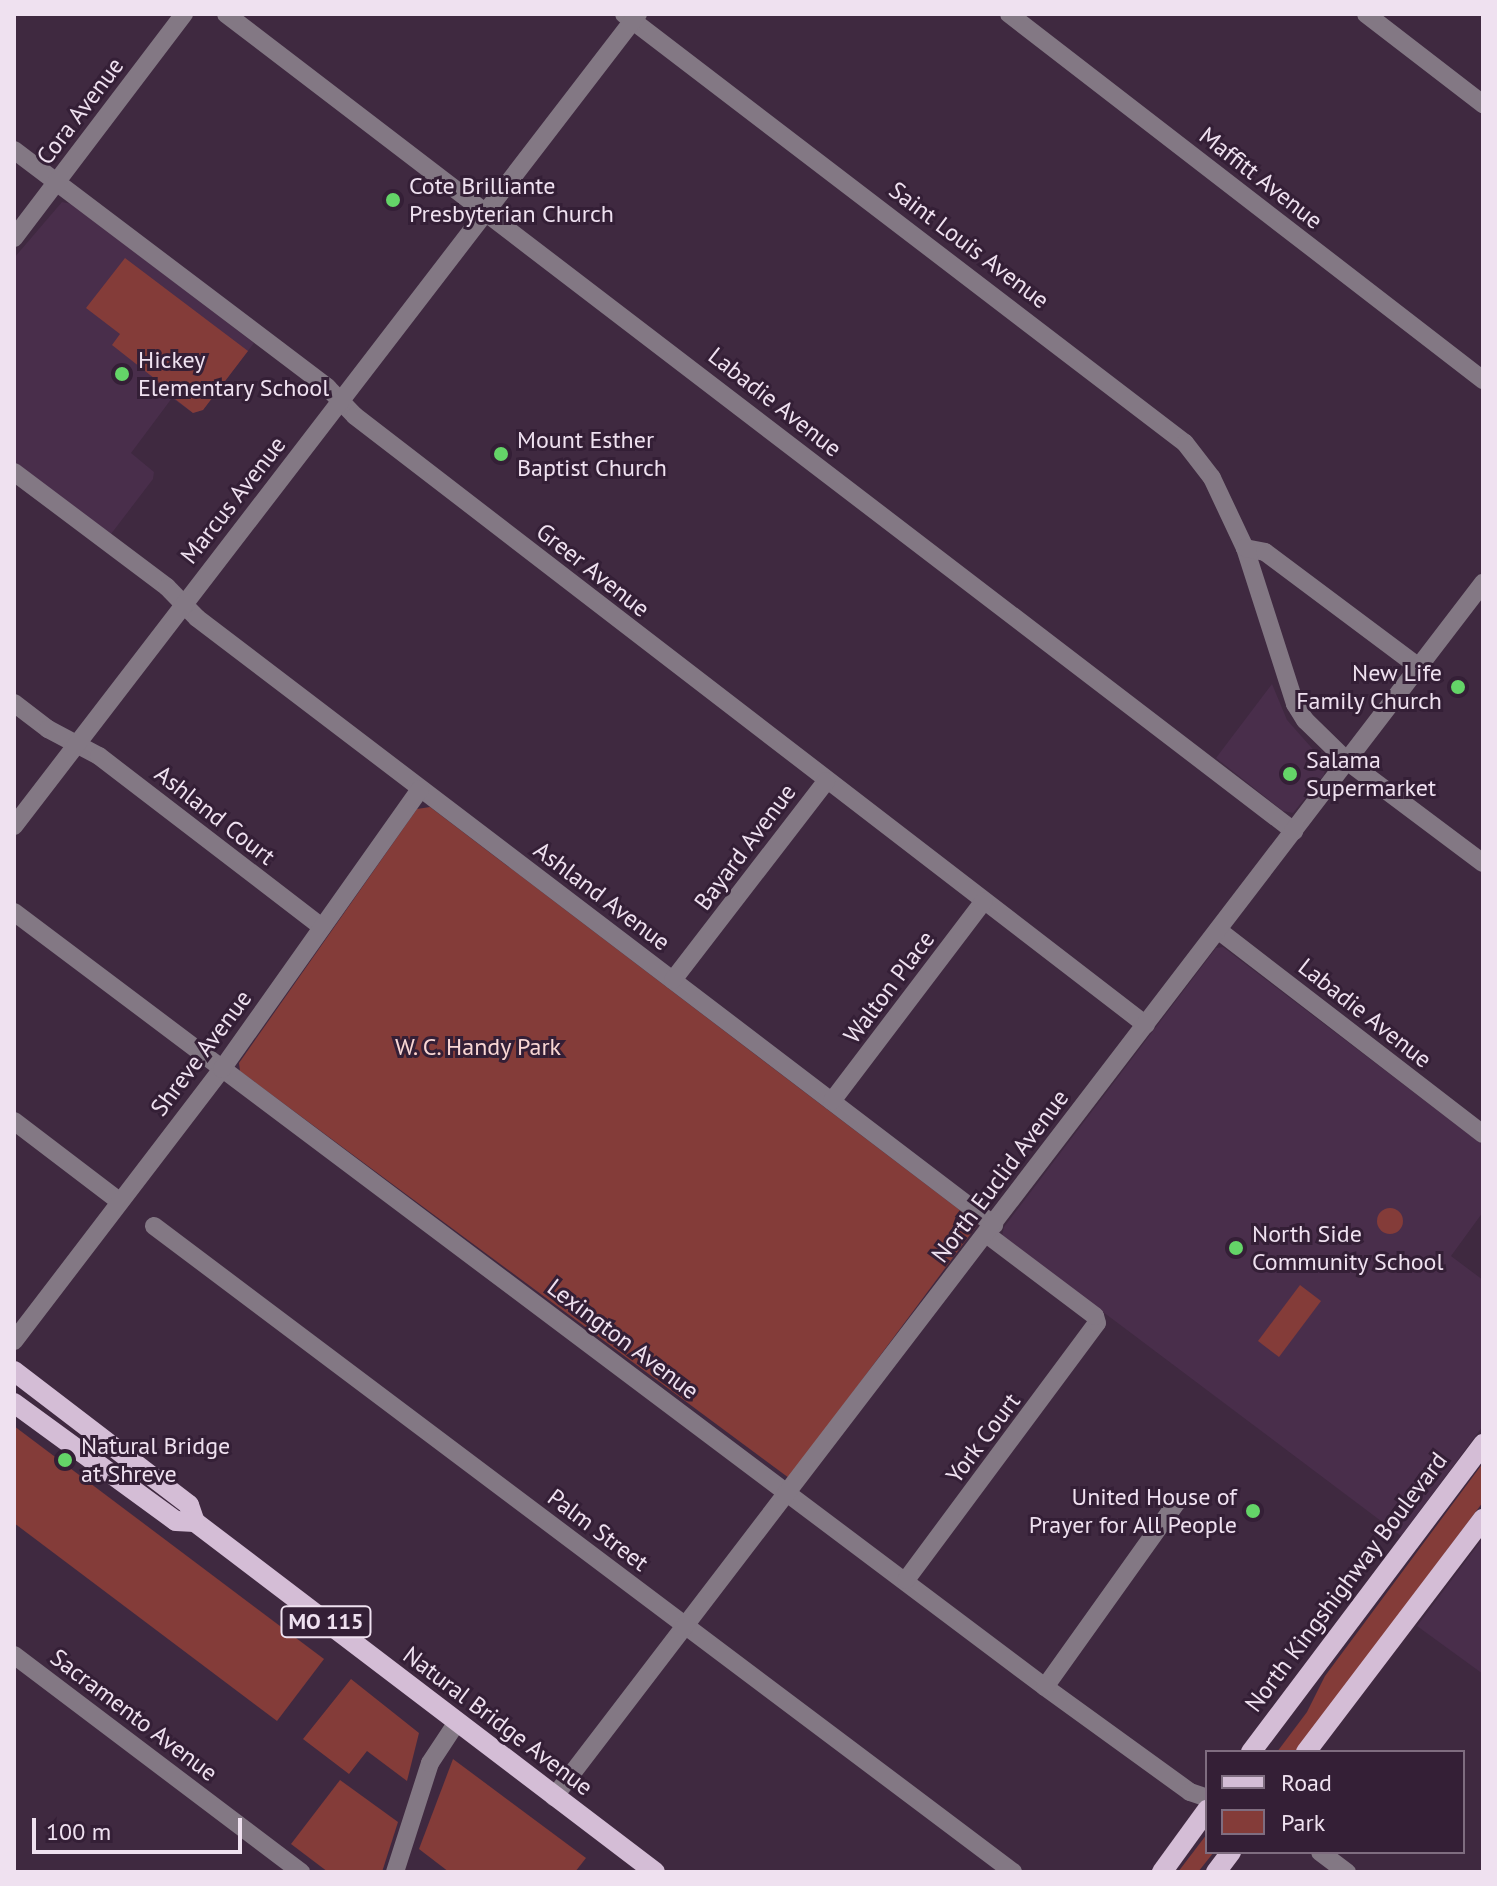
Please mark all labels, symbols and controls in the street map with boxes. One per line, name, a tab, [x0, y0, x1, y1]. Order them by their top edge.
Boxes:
street label: Cora Avenue	[30, 52, 130, 170]
street label: Maffitt Avenue	[1193, 121, 1329, 235]
place label: Cote Brilliante Presbyterian Church	[409, 172, 614, 228]
street label: Saint Louis Avenue	[883, 175, 1055, 315]
marker: Cote Brilliante Presbyterian Church	[384, 191, 402, 209]
street label: Labadie Avenue	[702, 341, 848, 463]
place label: Hickey Elementary School	[138, 346, 330, 402]
marker: Hickey Elementary School	[113, 365, 131, 383]
place label: Mount Esther Baptist Church	[517, 426, 667, 482]
street label: Marcus Avenue	[174, 430, 292, 570]
marker: Mount Esther Baptist Church	[492, 445, 510, 463]
street label: Greer Avenue	[530, 517, 656, 623]
place label: New Life Family Church	[1295, 659, 1442, 715]
marker: New Life Family Church	[1449, 678, 1467, 696]
place label: Salama Supermarket	[1306, 746, 1436, 802]
street label: Ashland Court	[149, 759, 281, 871]
marker: Salama Supermarket	[1281, 765, 1299, 783]
street label: Bayard Avenue	[688, 778, 802, 916]
street label: Ashland Avenue	[528, 835, 676, 957]
street label: Walton Place	[838, 925, 940, 1049]
street label: Labadie Avenue	[1292, 952, 1438, 1074]
street label: Shreve Avenue	[144, 984, 258, 1122]
park label: W. C. Handy Park	[393, 1033, 563, 1061]
street label: North Euclid Avenue	[925, 1084, 1075, 1268]
place label: North Side Community School	[1252, 1220, 1444, 1276]
marker: North Side Community School	[1227, 1239, 1245, 1257]
street label: Lexington Avenue	[541, 1273, 705, 1405]
street label: York Court	[940, 1387, 1026, 1489]
place label: Natural Bridge at Shreve	[81, 1432, 230, 1488]
street label: North Kingshighway Boulevard	[1239, 1446, 1453, 1718]
marker: Natural Bridge at Shreve	[56, 1451, 74, 1469]
street label: Palm Street	[542, 1483, 654, 1577]
place label: United House of Prayer for All People	[1028, 1483, 1237, 1539]
marker: United House of Prayer for All People	[1244, 1502, 1262, 1520]
road number: MO 115	[280, 1604, 372, 1640]
street label: Natural Bridge Avenue	[397, 1640, 599, 1802]
street label: Sacramento Avenue	[44, 1643, 224, 1787]
legend	[1205, 1750, 1465, 1854]
text: Road	[1281, 1767, 1332, 1798]
scale bar	[36, 1802, 246, 1852]
text: Park	[1281, 1807, 1325, 1838]
text: 100 m	[46, 1816, 111, 1847]

